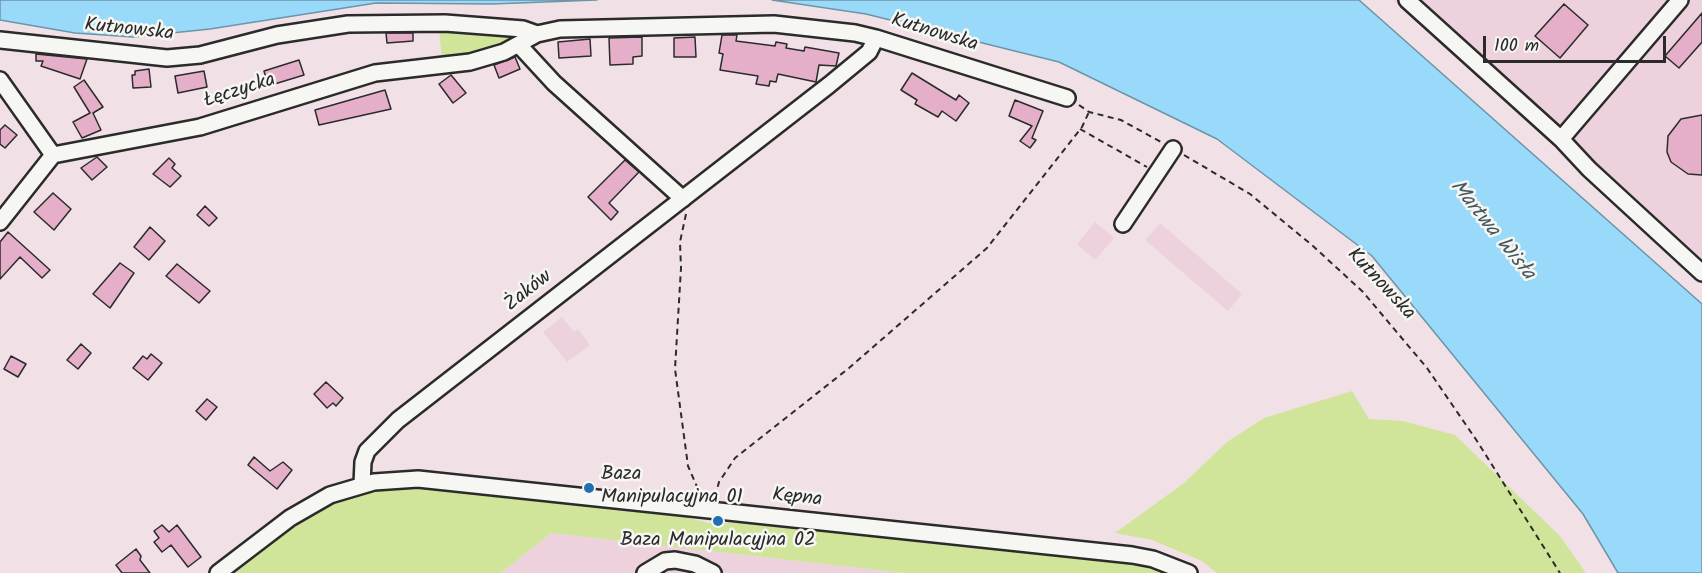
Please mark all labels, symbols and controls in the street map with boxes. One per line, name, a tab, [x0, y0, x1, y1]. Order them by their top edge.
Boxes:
street label: Kutnowska	[888, 9, 980, 59]
street label: Kutnowska	[83, 14, 175, 48]
scale bar	[1486, 24, 1669, 62]
text: 100 m	[1494, 32, 1539, 61]
street label: Łęczycka	[201, 69, 279, 115]
water label: Martwa Wisła	[1443, 176, 1539, 286]
street label: Kutnowska	[1341, 244, 1419, 326]
street label: Żaków	[500, 266, 558, 318]
place label: Baza Manipulacyjna 01	[601, 464, 743, 511]
marker: Baza Manipulacyjna 01	[582, 481, 596, 495]
street label: Kępna	[771, 484, 823, 514]
marker: Baza Manipulacyjna 02	[711, 514, 725, 528]
place label: Baza Manipulacyjna 02	[620, 530, 816, 554]

